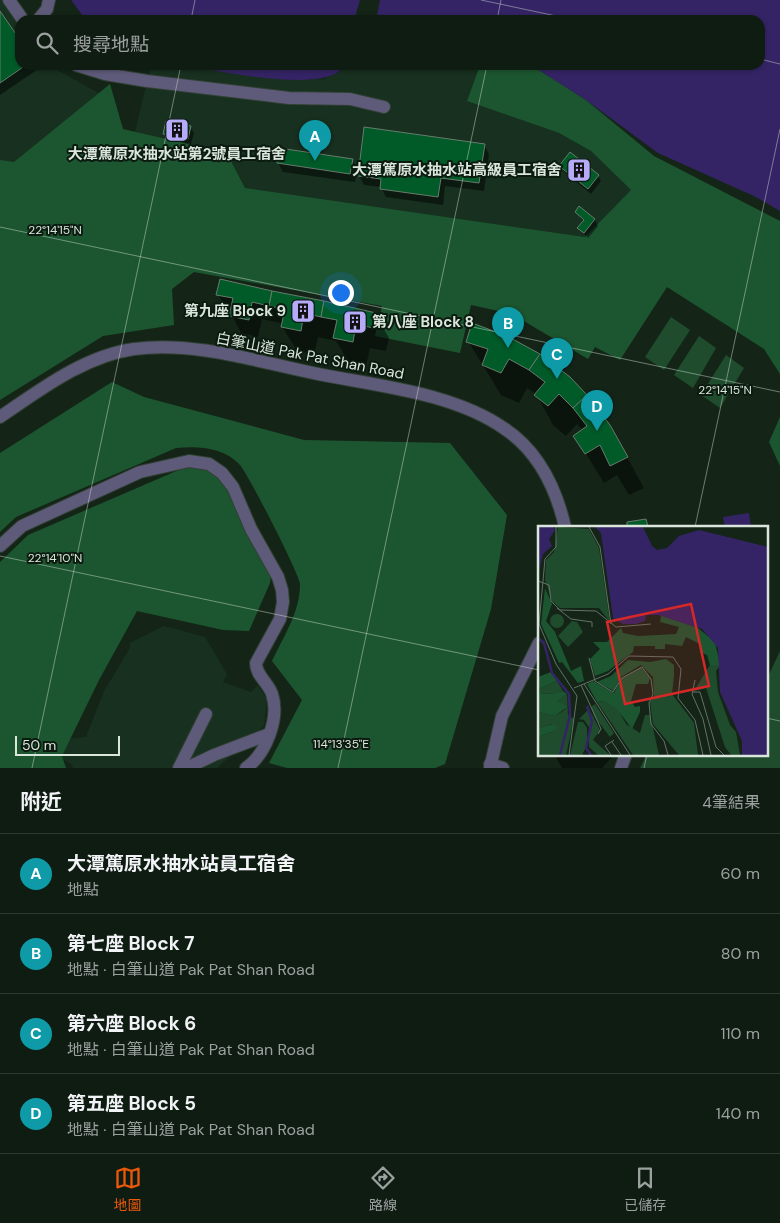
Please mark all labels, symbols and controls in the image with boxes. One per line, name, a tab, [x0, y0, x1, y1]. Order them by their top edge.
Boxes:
search box	[15, 15, 765, 70]
icon: search	[33, 29, 61, 57]
text: 搜尋地點	[73, 32, 149, 57]
building icon: 大潭篤原水抽水站第2號員工宿舍	[164, 117, 190, 143]
pin: A	[299, 120, 331, 161]
place label: 大潭篤原水抽水站第2號員工宿舍	[68, 144, 286, 164]
building icon: 大潭篤原水抽水站高級員工宿舍	[566, 157, 592, 183]
place label: 大潭篤原水抽水站高級員工宿舍	[352, 160, 562, 180]
text: 22°14'15"N	[28, 222, 82, 238]
your location	[328, 280, 354, 306]
building icon: 第九座 Block 9	[290, 298, 316, 324]
place label: 第九座 Block 9	[184, 301, 286, 321]
pin: B	[492, 307, 524, 348]
building icon: 第八座 Block 8	[342, 309, 368, 335]
place label: 第八座 Block 8	[372, 312, 474, 332]
street label: 白筆山道 Pak Pat Shan Road	[214, 328, 406, 384]
pin: C	[541, 338, 573, 379]
text: 22°14'15"N	[698, 382, 752, 398]
pin: D	[581, 390, 613, 431]
inset map	[538, 526, 768, 756]
text: 22°14'10"N	[28, 550, 82, 566]
scale bar	[15, 733, 120, 756]
text: 50 m	[22, 736, 56, 754]
text: 114°13'35"E	[313, 736, 369, 752]
text: 附近	[20, 788, 62, 816]
text: 4筆結果	[702, 792, 760, 813]
text: 大潭篤原水抽水站員工宿舍	[67, 851, 295, 876]
text: A	[30, 863, 42, 884]
text: 60 m	[720, 863, 760, 884]
text: 地點	[67, 879, 99, 900]
text: 第七座 Block 7	[67, 931, 194, 956]
text: B	[31, 943, 41, 964]
text: 80 m	[721, 943, 760, 964]
text: 地點 · 白筆山道 Pak Pat Shan Road	[67, 959, 315, 980]
text: 第六座 Block 6	[67, 1011, 196, 1036]
text: C	[30, 1023, 42, 1044]
text: 110 m	[721, 1023, 760, 1044]
text: 地點 · 白筆山道 Pak Pat Shan Road	[67, 1039, 315, 1060]
text: 第五座 Block 5	[67, 1091, 196, 1116]
text: D	[30, 1103, 42, 1124]
text: 140 m	[716, 1103, 760, 1124]
text: 地點 · 白筆山道 Pak Pat Shan Road	[67, 1119, 315, 1140]
tab: 地圖	[114, 1164, 142, 1214]
tab: 路線	[369, 1164, 397, 1214]
tab: 已儲存	[624, 1164, 666, 1214]

